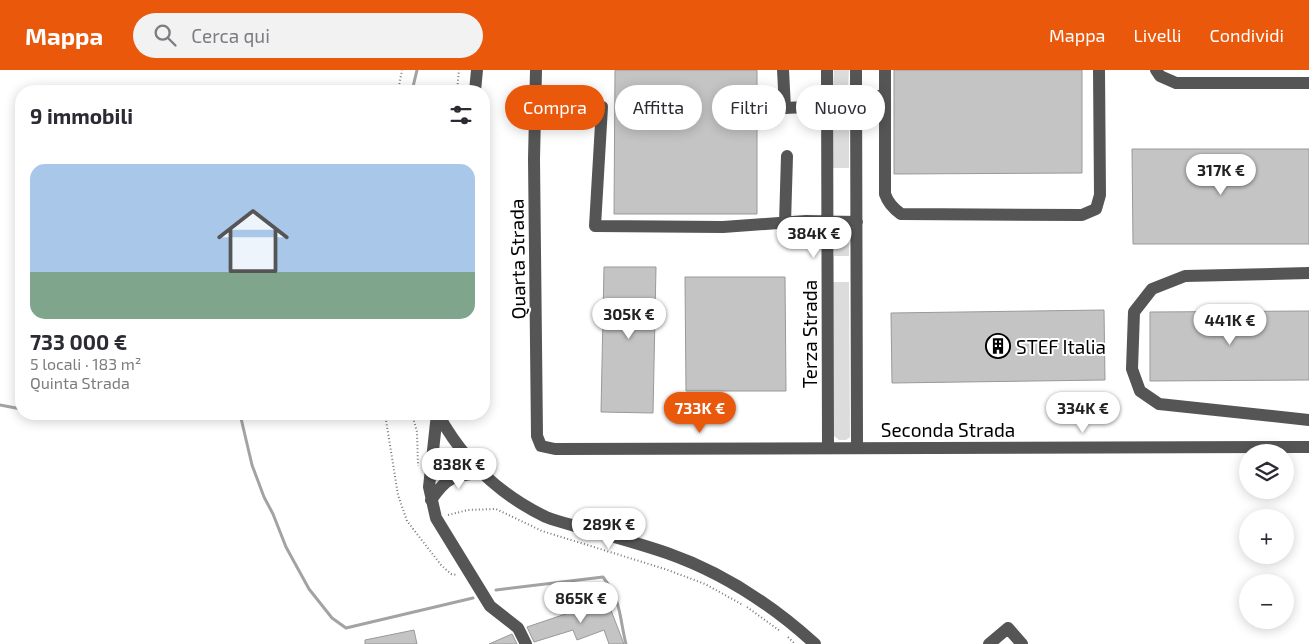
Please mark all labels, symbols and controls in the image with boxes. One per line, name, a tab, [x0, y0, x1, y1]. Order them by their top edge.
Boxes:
search box	[133, 13, 483, 58]
text: Mappa	[25, 21, 103, 50]
icon: search	[151, 21, 179, 49]
text: Cerca qui	[191, 24, 270, 47]
text: Mappa	[1049, 24, 1106, 46]
text: Livelli	[1134, 24, 1181, 46]
text: Condividi	[1209, 24, 1284, 46]
chip: Compra	[505, 85, 605, 130]
chip: Affitta	[615, 85, 702, 130]
chip: Filtri	[712, 85, 786, 130]
chip: Nuovo	[796, 85, 885, 130]
icon: filters	[447, 101, 475, 129]
text: 9 immobili	[30, 103, 133, 128]
pin: 317K €	[1180, 154, 1262, 196]
text: 317K €	[1197, 160, 1245, 179]
icon: home	[208, 196, 298, 286]
street label: Quarta Strada	[504, 198, 530, 320]
pin: 384K €	[773, 216, 855, 259]
text: 384K €	[788, 223, 840, 242]
street label: Terza Strada	[798, 280, 821, 388]
pin: 305K €	[588, 298, 670, 340]
text: 305K €	[603, 304, 655, 323]
pin: 441K €	[1189, 304, 1271, 346]
text: 441K €	[1204, 310, 1256, 329]
text: 733 000 €	[30, 329, 127, 354]
building icon: STEF Italia	[985, 333, 1011, 359]
place label: STEF Italia	[1016, 335, 1106, 358]
text: 5 locali · 183 m²	[30, 354, 141, 373]
text: Quinta Strada	[30, 373, 130, 392]
pin: 733K €	[659, 392, 741, 434]
pin: 334K €	[1042, 392, 1124, 434]
text: 733K €	[675, 398, 725, 417]
text: 334K €	[1057, 398, 1109, 417]
street label: Seconda Strada	[881, 418, 1015, 441]
map controls	[1239, 444, 1294, 629]
button: layers	[1239, 444, 1294, 499]
pin: 838K €	[418, 448, 500, 490]
text: 838K €	[433, 454, 485, 473]
pin: 289K €	[568, 508, 650, 550]
button: +	[1239, 509, 1294, 564]
text: 289K €	[583, 514, 635, 533]
button: −	[1239, 574, 1294, 629]
pin: 865K €	[540, 582, 622, 624]
text: 865K €	[555, 588, 607, 607]

